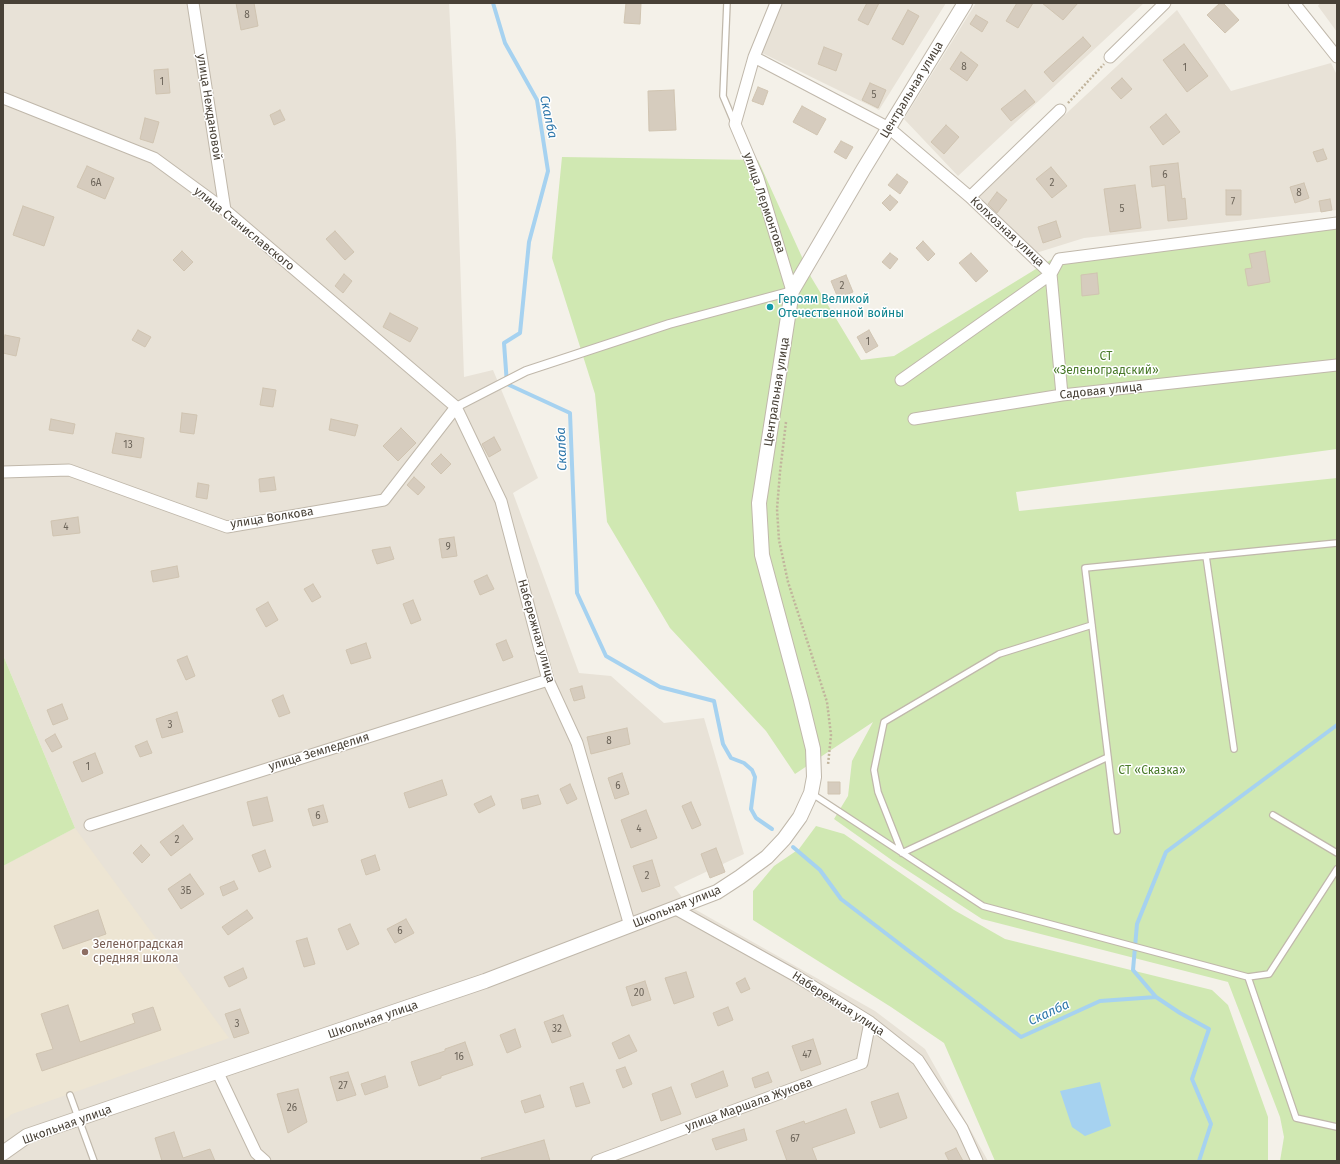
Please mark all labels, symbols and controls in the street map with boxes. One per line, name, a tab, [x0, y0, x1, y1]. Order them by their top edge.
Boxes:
house number: 8	[244, 9, 250, 21]
street label: Центральная улица	[877, 39, 947, 141]
street label: улица Неждановой	[193, 52, 225, 162]
house number: 8	[961, 61, 967, 73]
house number: 1	[1183, 62, 1187, 74]
house number: 1	[160, 76, 164, 88]
house number: 5	[871, 89, 877, 101]
water label: Скалба	[536, 94, 560, 140]
street label: улица Лермонтова	[740, 151, 788, 255]
house number: 6	[1162, 169, 1168, 181]
house number: 6А	[90, 177, 102, 189]
house number: 2	[1050, 177, 1054, 189]
street label: улица Станиславского	[191, 184, 297, 274]
house number: 8	[1296, 187, 1302, 199]
street label: Колхозная улица	[967, 194, 1047, 270]
house number: 7	[1231, 196, 1235, 208]
house number: 5	[1119, 203, 1125, 215]
house number: 2	[840, 280, 844, 292]
place label: Героям Великой Отечественной войны	[778, 293, 904, 321]
marker: Героям Великой Отечественной войны	[765, 302, 775, 312]
street label: Центральная улица	[761, 336, 793, 448]
house number: 1	[866, 336, 870, 348]
park label: СТ «Зеленоградский»	[1053, 350, 1159, 378]
street label: Садовая улица	[1059, 379, 1143, 403]
water label: Скалба	[553, 427, 571, 471]
house number: 13	[123, 439, 133, 451]
street label: улица Волкова	[229, 504, 315, 532]
house number: 4	[63, 521, 69, 533]
house number: 9	[445, 541, 451, 553]
street label: Набережная улица	[514, 577, 558, 685]
house number: 3	[168, 719, 172, 731]
street label: улица Земледелия	[267, 730, 371, 774]
house number: 8	[606, 735, 612, 747]
house number: 1	[86, 761, 90, 773]
park label: СТ «Сказка»	[1118, 764, 1186, 778]
house number: 6	[615, 780, 621, 792]
house number: 6	[315, 810, 321, 822]
house number: 4	[636, 823, 642, 835]
house number: 2	[175, 834, 179, 846]
house number: 2	[645, 870, 649, 882]
street label: Школьная улица	[631, 883, 723, 931]
house number: 3Б	[181, 885, 191, 897]
house number: 6	[397, 925, 403, 937]
place label: Зеленоградская средняя школа	[93, 938, 184, 966]
marker: Зеленоградская средняя школа	[80, 947, 90, 957]
street label: Набережная улица	[789, 969, 887, 1039]
house number: 20	[634, 987, 644, 999]
water label: Скалба	[1026, 997, 1072, 1029]
street label: Школьная улица	[326, 998, 420, 1042]
house number: 3	[235, 1018, 239, 1030]
house number: 32	[552, 1023, 562, 1035]
house number: 47	[802, 1049, 812, 1061]
house number: 16	[454, 1051, 464, 1063]
street label: улица Маршала Жукова	[683, 1075, 815, 1135]
house number: 27	[338, 1080, 348, 1092]
street label: Школьная улица	[20, 1102, 114, 1148]
house number: 26	[287, 1102, 297, 1114]
house number: 67	[790, 1133, 800, 1145]

